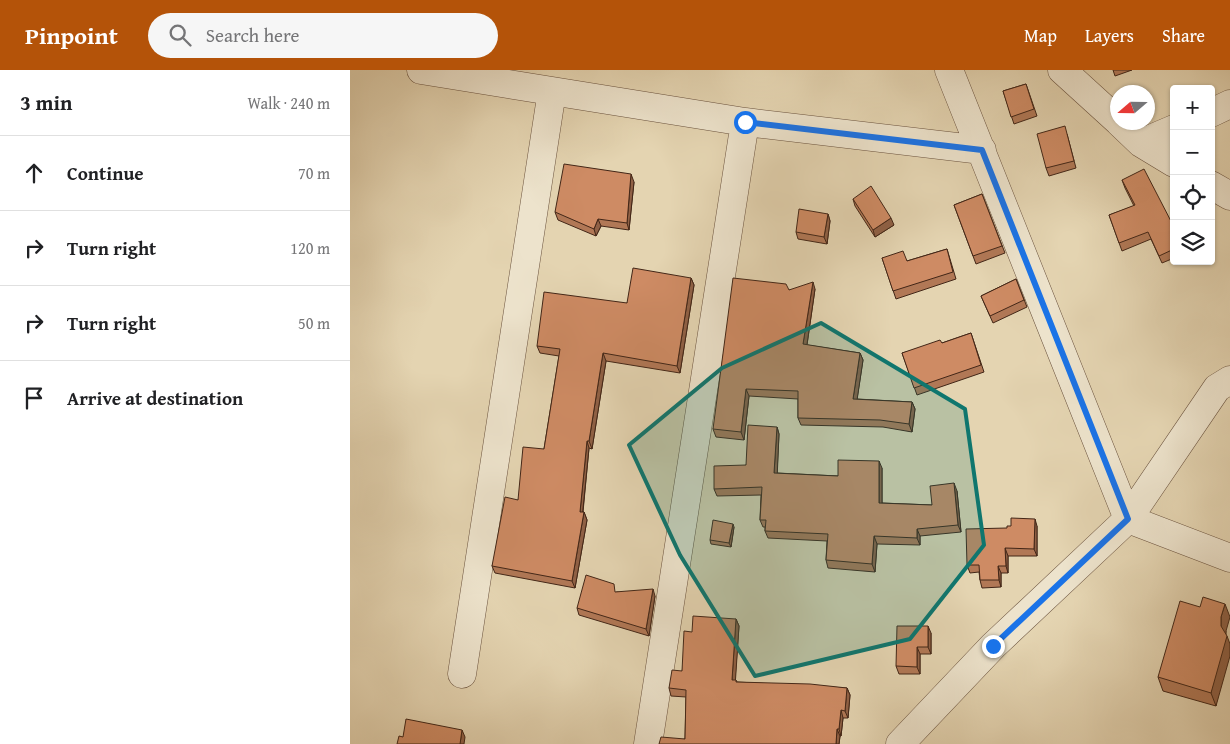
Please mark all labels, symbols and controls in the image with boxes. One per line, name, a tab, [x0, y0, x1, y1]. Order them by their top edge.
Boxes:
search box	[148, 13, 498, 58]
text: Pinpoint	[25, 18, 118, 53]
icon: search	[166, 21, 194, 49]
text: Search here	[206, 21, 299, 49]
text: Map	[1024, 22, 1057, 49]
text: Layers	[1085, 22, 1134, 49]
text: Share	[1162, 22, 1205, 49]
north arrow	[1110, 85, 1155, 130]
map controls	[1170, 85, 1215, 265]
button: +	[1170, 85, 1215, 130]
text: 3 min	[20, 87, 72, 118]
text: Walk · 240 m	[247, 91, 330, 115]
route start	[734, 111, 757, 134]
button: −	[1170, 130, 1215, 175]
icon: ahead	[20, 159, 48, 187]
text: Continue	[67, 159, 144, 187]
text: 70 m	[298, 161, 330, 185]
button: locate	[1170, 175, 1215, 220]
button: layers	[1170, 220, 1215, 265]
icon: right	[20, 234, 48, 262]
text: Turn right	[67, 234, 156, 262]
text: 120 m	[290, 236, 330, 260]
icon: right	[20, 309, 48, 337]
text: Turn right	[67, 309, 156, 337]
text: 50 m	[298, 311, 330, 335]
icon: arrive	[20, 384, 48, 412]
text: Arrive at destination	[67, 384, 243, 412]
route end	[982, 635, 1005, 658]

